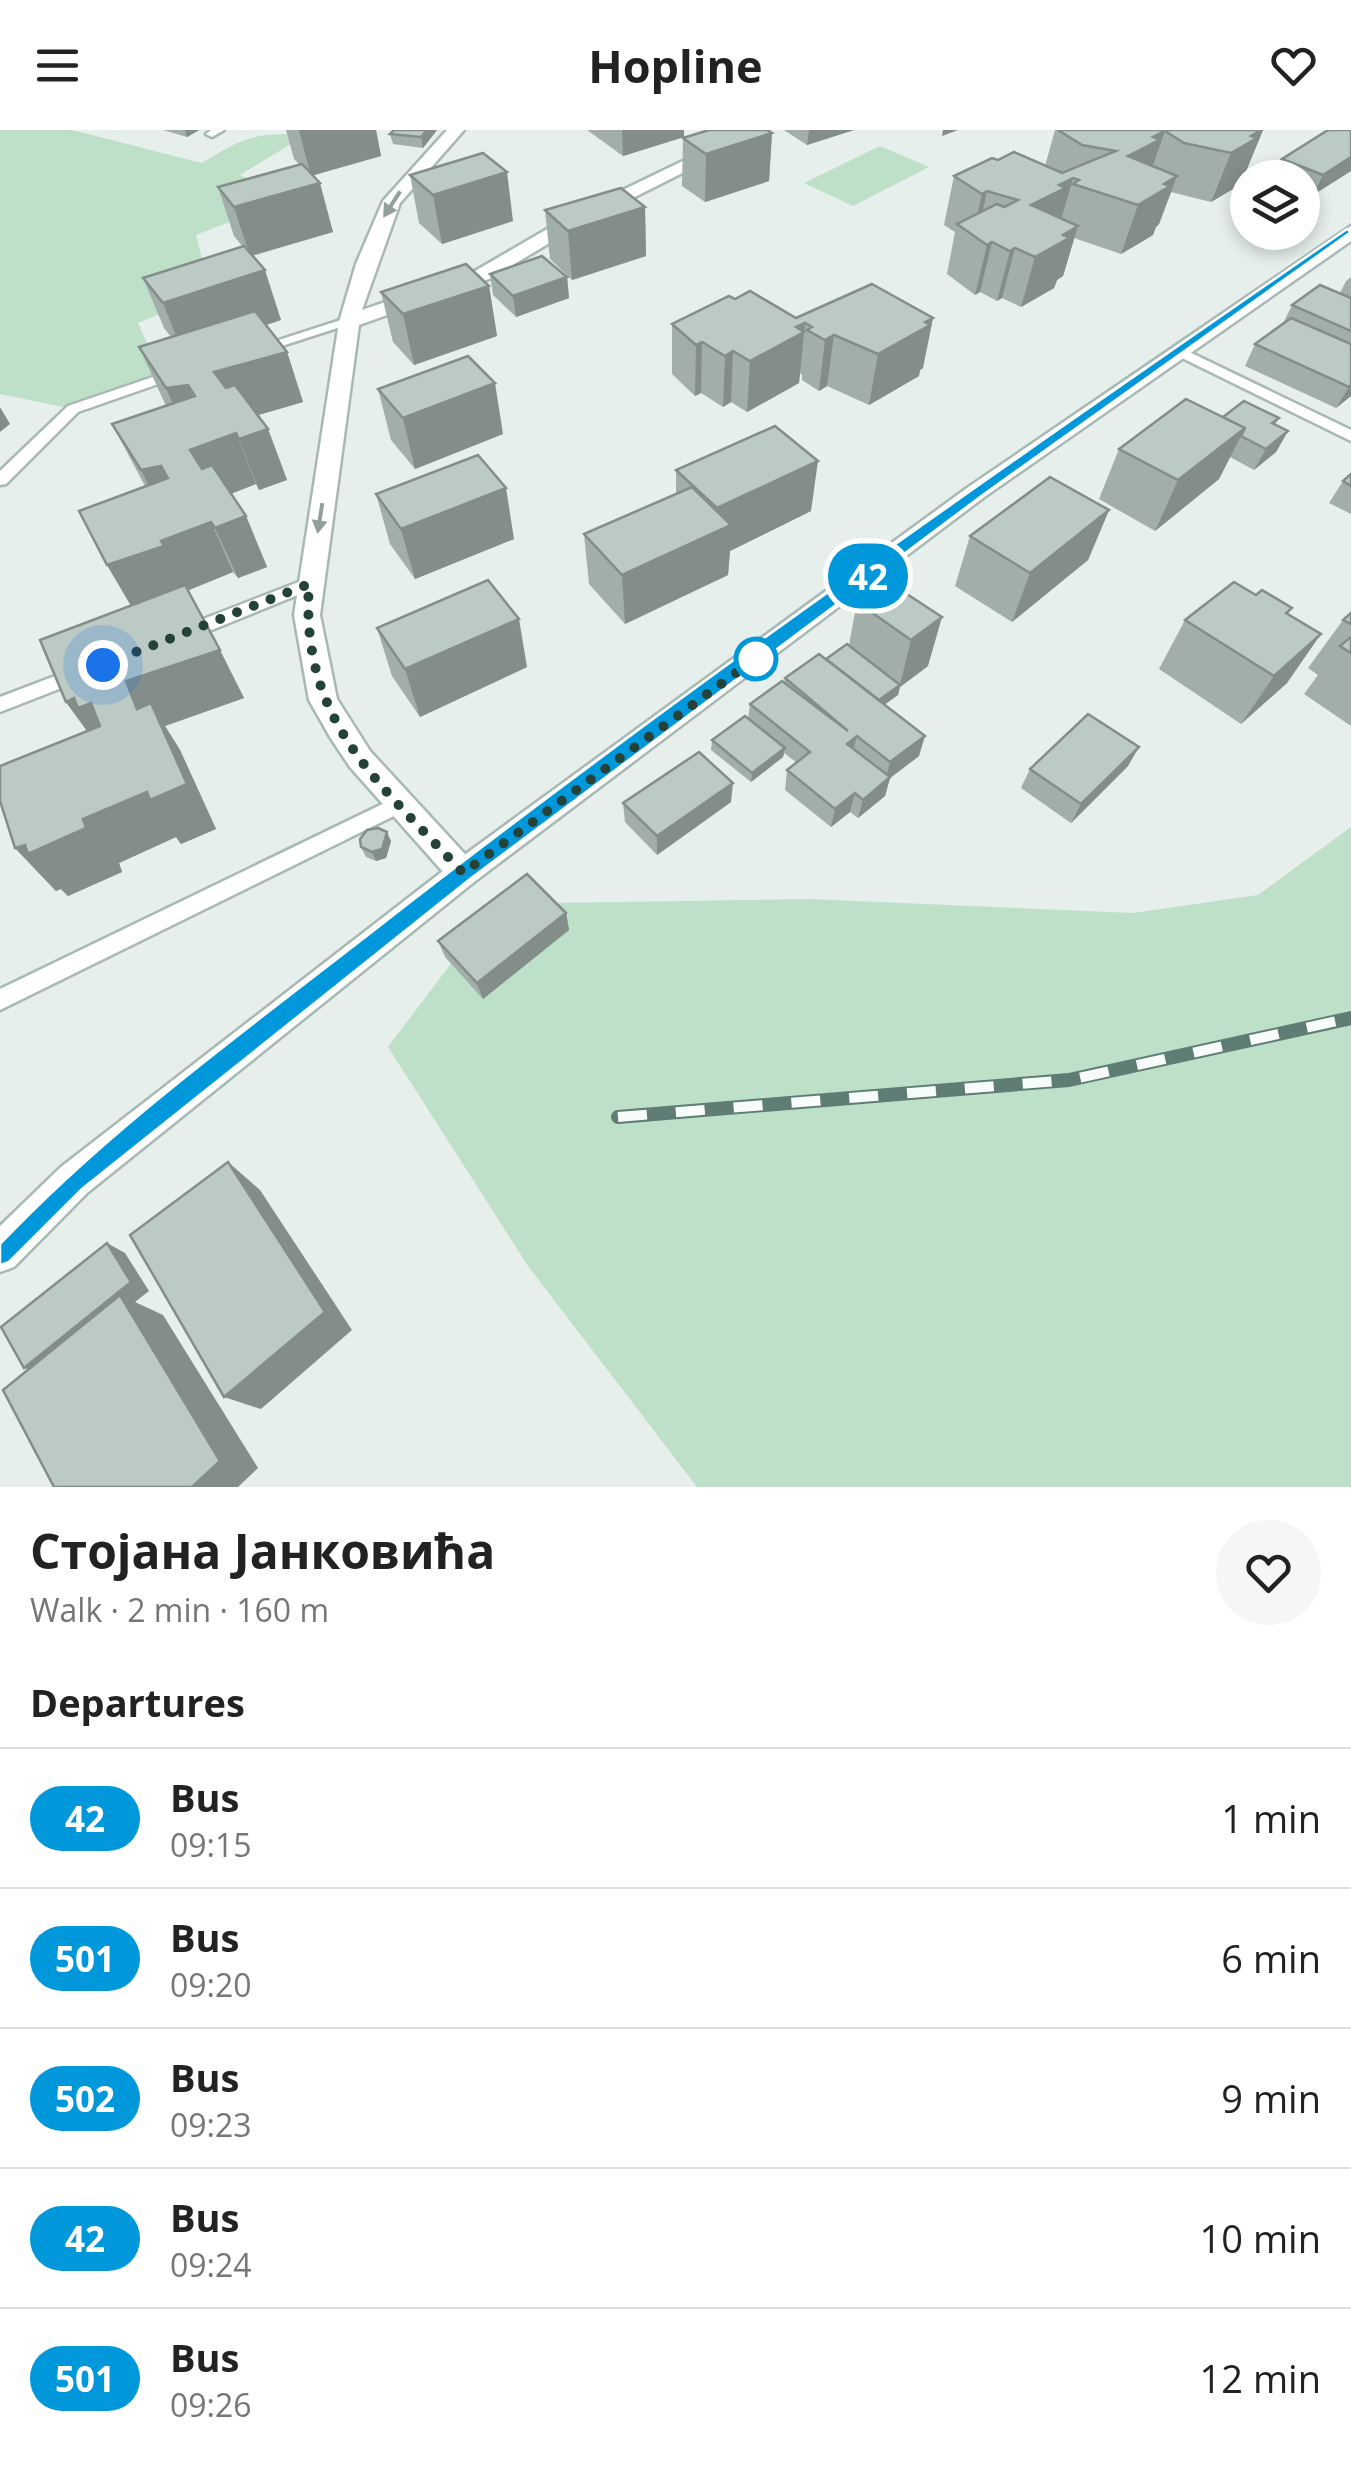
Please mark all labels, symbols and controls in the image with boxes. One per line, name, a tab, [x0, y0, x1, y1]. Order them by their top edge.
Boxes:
text: Hopline	[588, 35, 763, 96]
icon: menu	[30, 38, 85, 93]
icon: heart	[1266, 38, 1321, 93]
map controls	[1230, 160, 1320, 250]
button: layers	[1230, 160, 1320, 250]
one-way arrow	[384, 190, 402, 217]
one-way arrow	[311, 503, 327, 534]
line badge: 42	[823, 544, 913, 608]
text: 42	[848, 553, 888, 600]
unlabelled marker	[735, 638, 777, 680]
your location	[78, 640, 128, 690]
text: Стојана Јанковића	[30, 1518, 495, 1583]
button: heart	[1216, 1520, 1321, 1625]
text: Walk · 2 min · 160 m	[30, 1588, 329, 1631]
text: Departures	[30, 1676, 245, 1728]
text: Bus	[170, 1771, 239, 1823]
text: 1 min	[1221, 1792, 1321, 1844]
text: 42	[65, 1795, 105, 1842]
text: 09:15	[170, 1823, 252, 1866]
text: Bus	[170, 1911, 239, 1963]
text: 6 min	[1221, 1932, 1321, 1984]
text: 501	[55, 1935, 115, 1982]
text: 09:20	[170, 1963, 252, 2006]
text: Bus	[170, 2051, 239, 2103]
text: 9 min	[1221, 2072, 1321, 2124]
text: 502	[55, 2075, 115, 2122]
text: 09:23	[170, 2103, 252, 2146]
text: Bus	[170, 2191, 239, 2243]
text: 10 min	[1200, 2212, 1321, 2264]
text: 42	[65, 2215, 105, 2262]
text: 09:24	[170, 2243, 252, 2286]
text: Bus	[170, 2331, 239, 2383]
text: 12 min	[1200, 2352, 1321, 2404]
text: 501	[55, 2355, 115, 2402]
text: 09:26	[170, 2383, 252, 2426]

